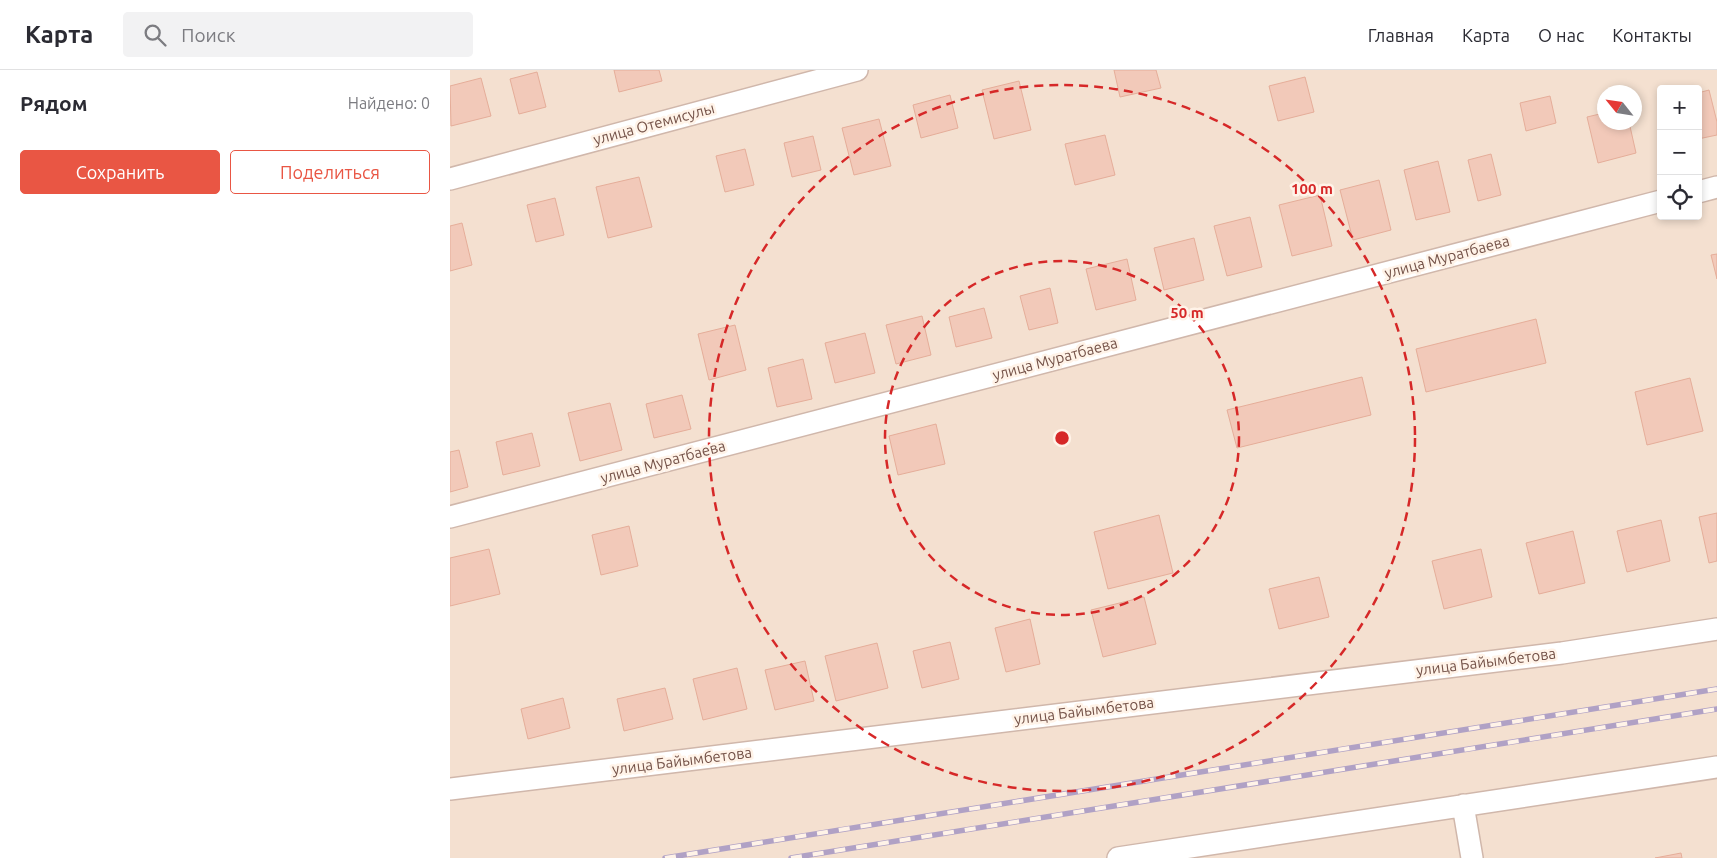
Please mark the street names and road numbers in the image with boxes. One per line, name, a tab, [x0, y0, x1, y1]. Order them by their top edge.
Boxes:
street label: улица Отемисулы	[591, 99, 716, 148]
street label: улица Муратбаева	[1383, 232, 1511, 281]
street label: улица Муратбаева	[991, 334, 1119, 383]
street label: улица Муратбаева	[599, 437, 727, 486]
street label: улица Байымбетова	[1415, 644, 1557, 679]
street label: улица Байымбетова	[1013, 693, 1155, 728]
street label: улица Байымбетова	[611, 743, 753, 778]

